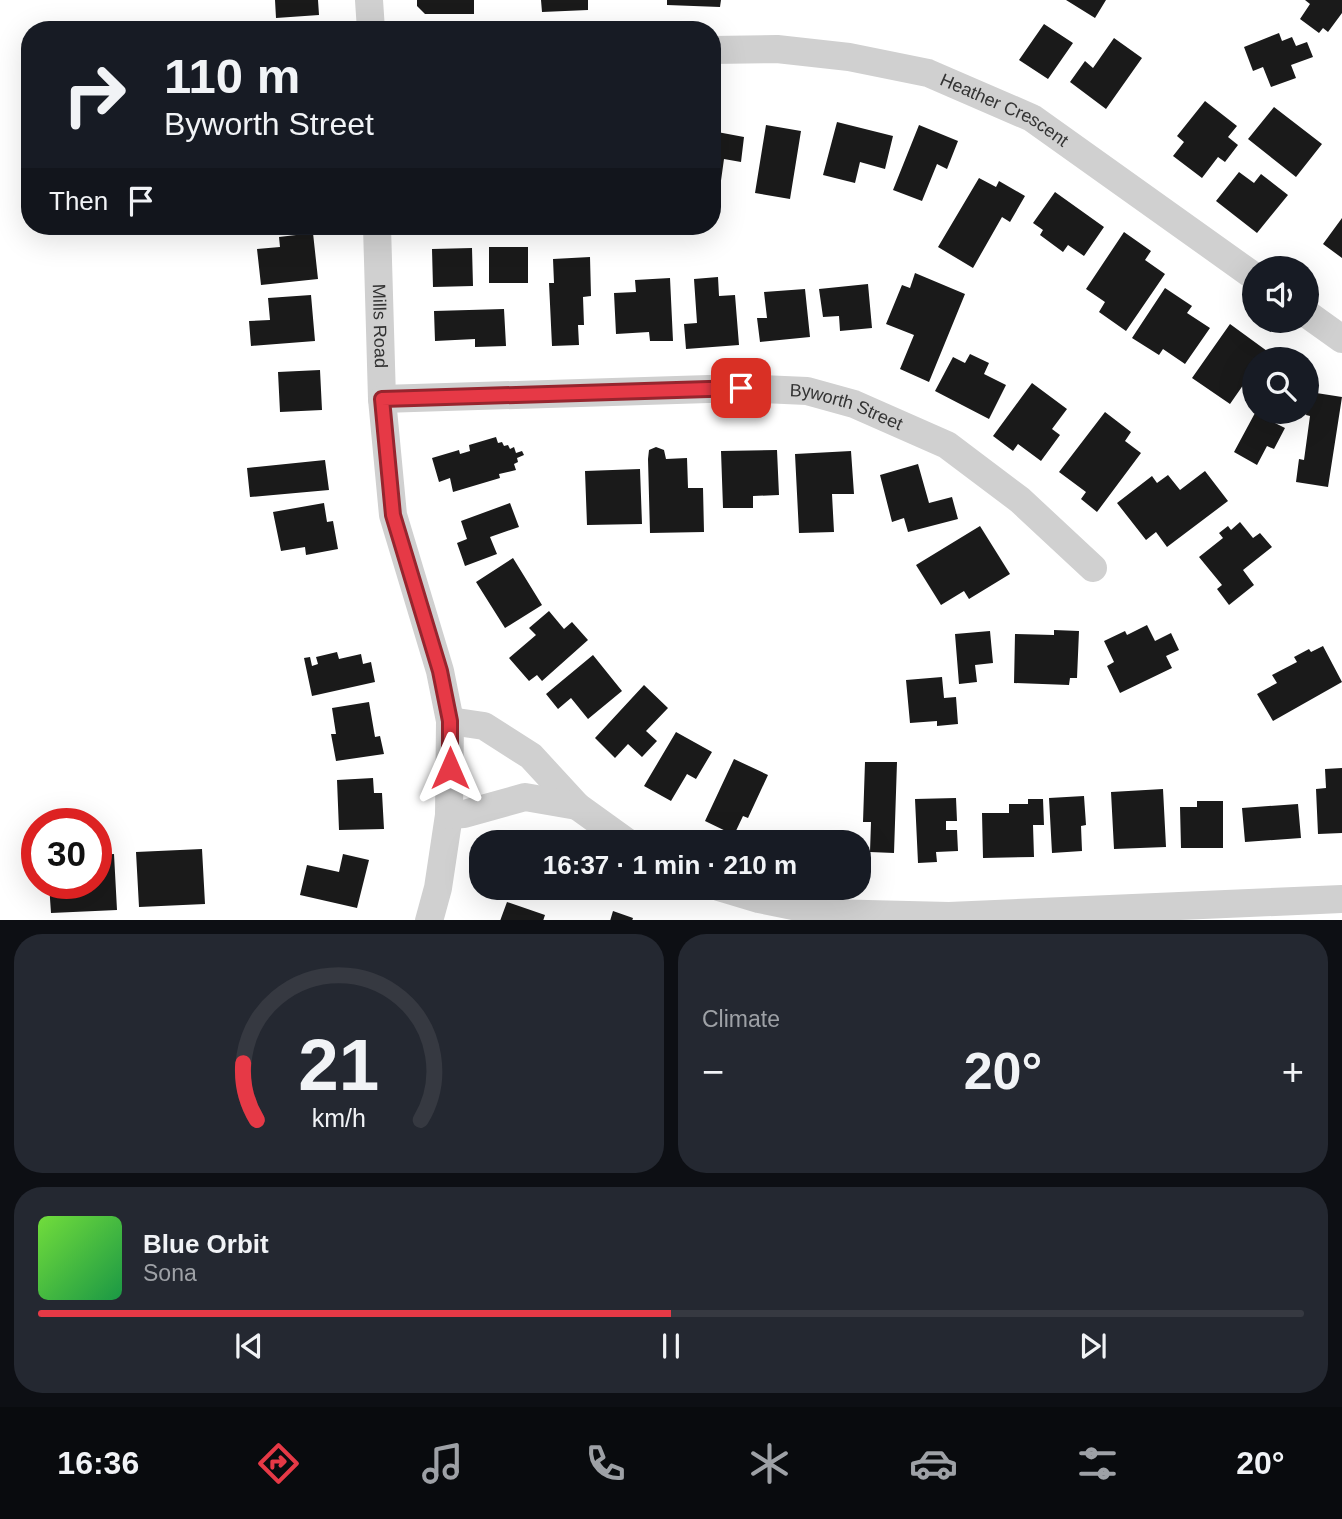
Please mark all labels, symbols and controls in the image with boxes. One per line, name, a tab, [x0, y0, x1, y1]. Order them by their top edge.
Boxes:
icon: right	[49, 49, 140, 140]
text: 110 m	[164, 49, 300, 103]
street label: Heather Crescent	[937, 70, 1072, 151]
text: Byworth Street	[164, 106, 374, 142]
icon: arrive	[122, 182, 160, 220]
text: Then	[49, 186, 108, 216]
map controls	[1242, 256, 1319, 424]
button: sound	[1242, 256, 1319, 333]
street label: Mills Road	[369, 284, 391, 368]
button: search	[1242, 347, 1319, 424]
pin	[711, 358, 771, 418]
icon: arrive	[722, 369, 760, 407]
street label: Byworth Street	[789, 380, 906, 434]
position arrow	[413, 731, 487, 805]
speed limit sign: 30	[21, 808, 112, 899]
text: 16:37 · 1 min · 210 m	[543, 850, 797, 880]
text: Climate	[702, 1006, 780, 1032]
text: 21	[299, 1024, 379, 1105]
text: 20°	[964, 1042, 1042, 1100]
text: −	[702, 1051, 724, 1093]
text: +	[1282, 1051, 1304, 1093]
text: km/h	[312, 1103, 366, 1131]
text: Blue Orbit	[143, 1229, 269, 1259]
text: Sona	[143, 1260, 197, 1286]
icon: previous	[230, 1327, 268, 1365]
icon: pause	[652, 1327, 690, 1365]
icon: next	[1074, 1327, 1112, 1365]
icon: directions	[254, 1439, 303, 1488]
icon: music	[418, 1439, 467, 1488]
icon: phone	[581, 1439, 630, 1488]
icon: climate	[745, 1439, 794, 1488]
icon: car	[909, 1439, 958, 1488]
icon: filters	[1073, 1439, 1122, 1488]
text: 16:36	[57, 1445, 139, 1481]
text: 20°	[1236, 1445, 1285, 1481]

